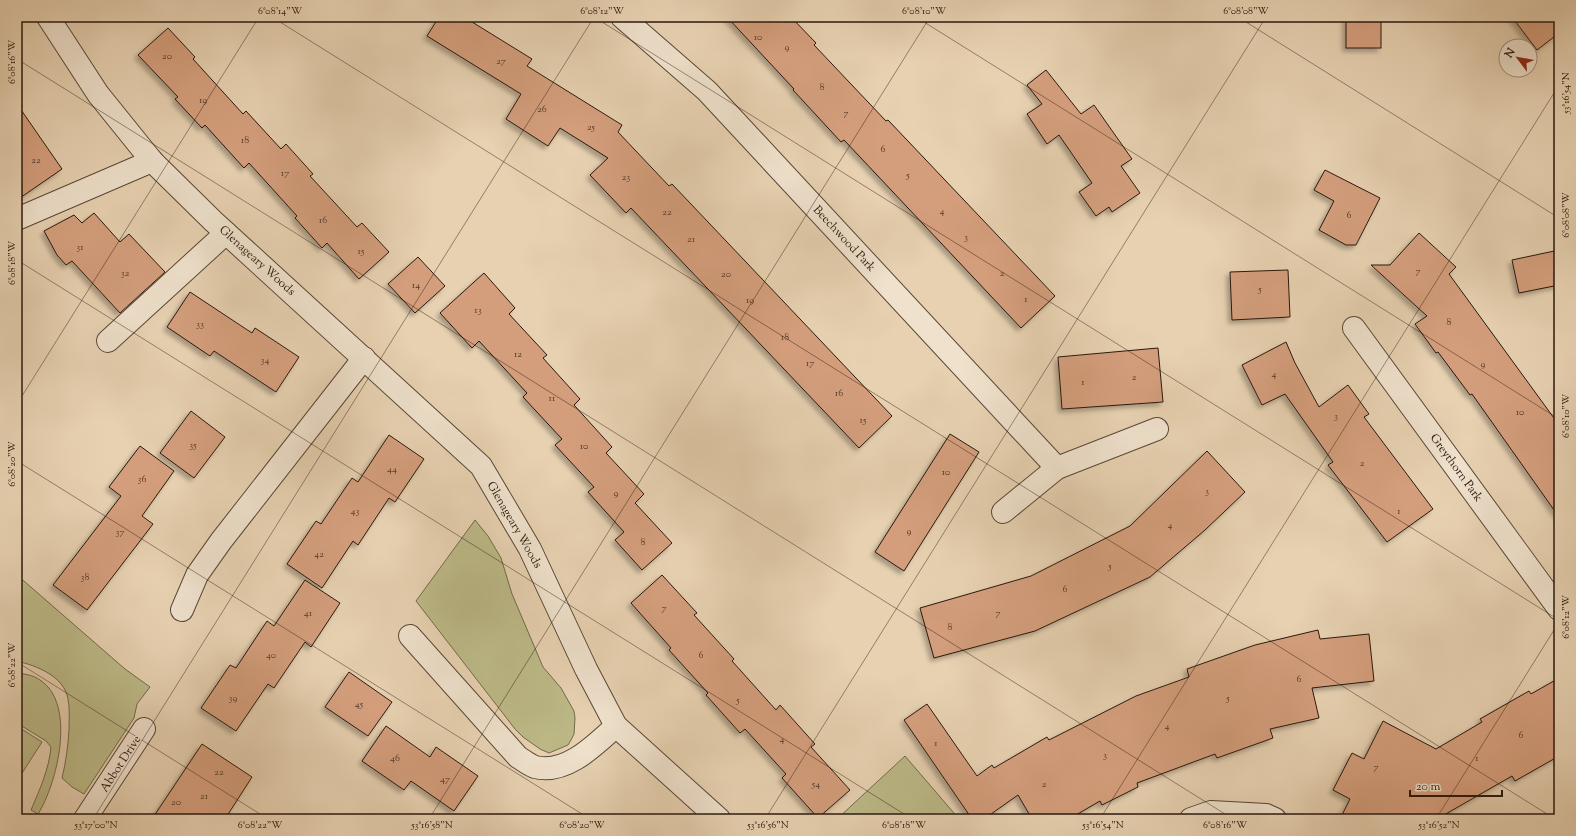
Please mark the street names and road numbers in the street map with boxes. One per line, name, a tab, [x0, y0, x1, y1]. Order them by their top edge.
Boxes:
street label: Beechwood Park	[808, 202, 880, 277]
street label: Glenageary Woods	[215, 222, 300, 301]
street label: Greythorn Park	[1425, 430, 1487, 506]
street label: Glenageary Woods	[482, 478, 546, 572]
street label: Abbot Drive	[96, 732, 146, 796]

